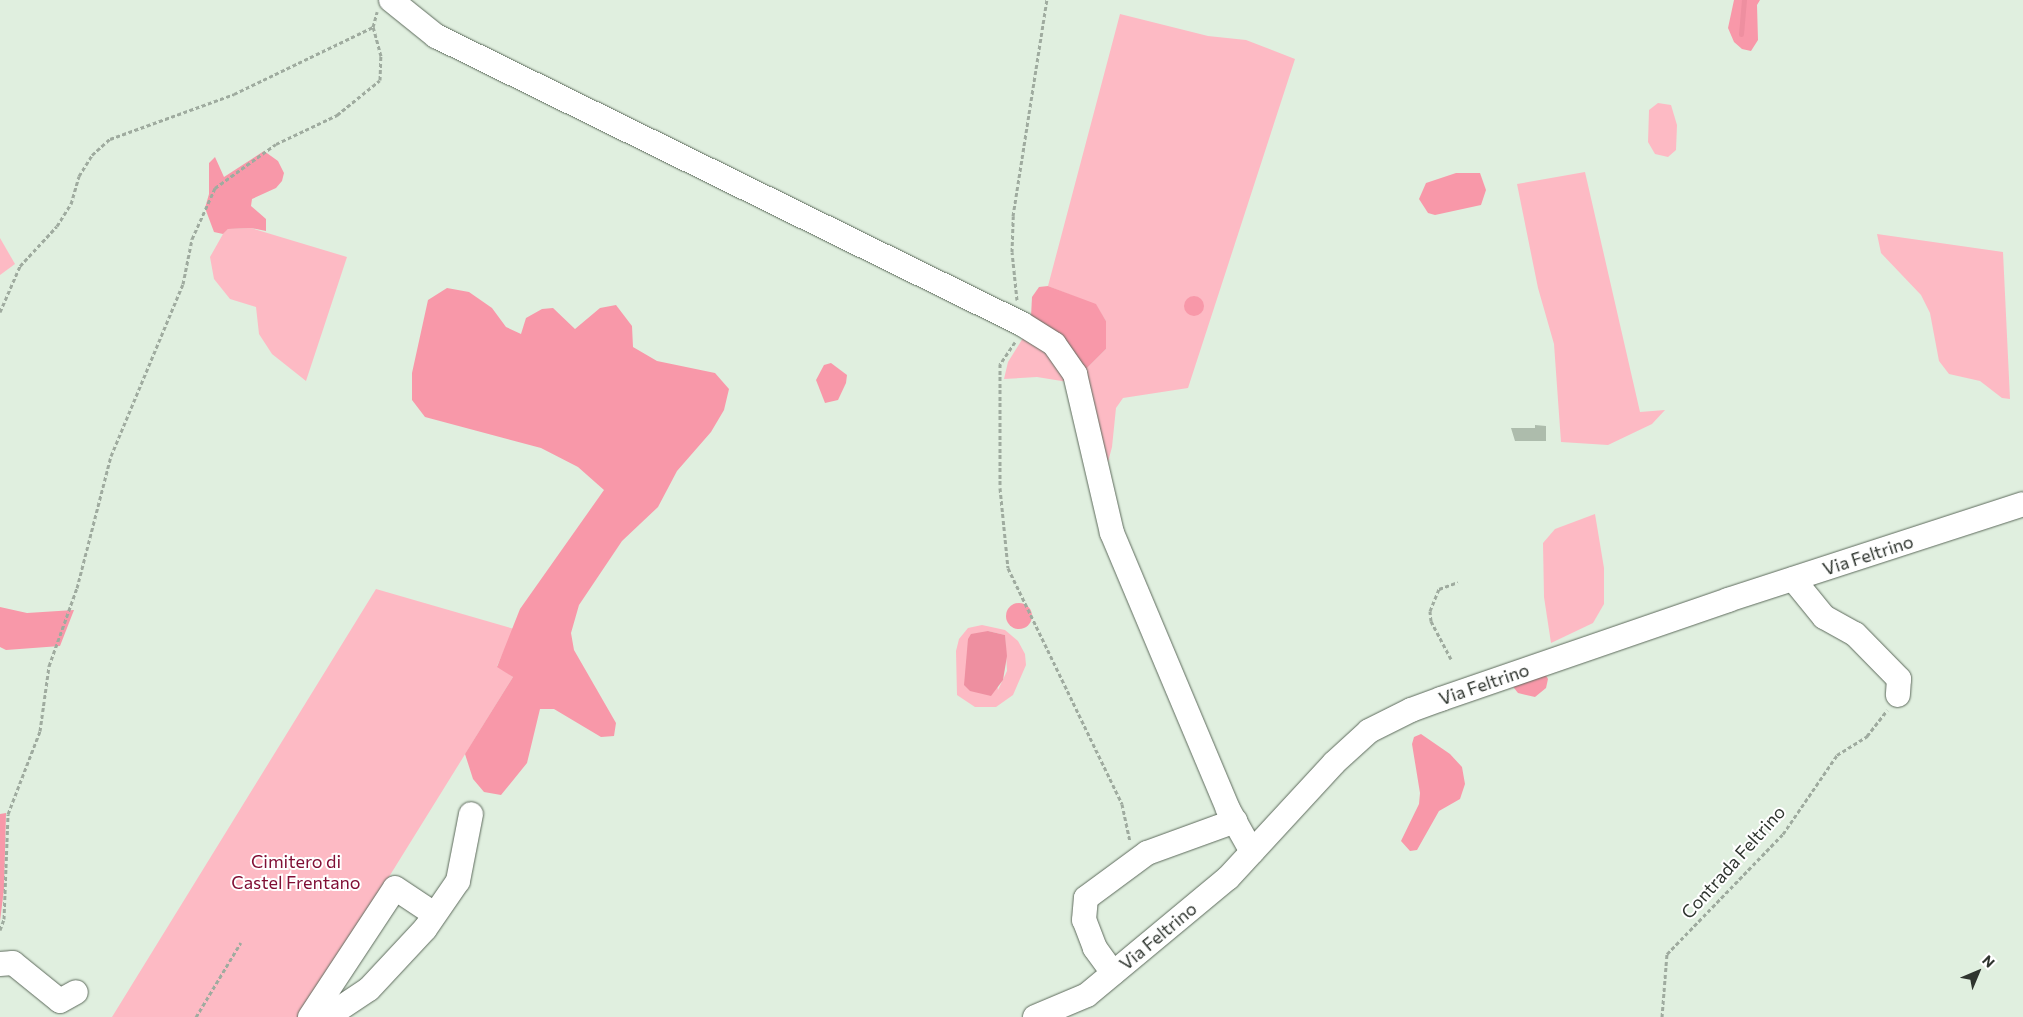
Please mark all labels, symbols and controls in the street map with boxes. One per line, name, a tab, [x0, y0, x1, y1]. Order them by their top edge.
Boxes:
street label: Via Feltrino	[1820, 530, 1916, 580]
street label: Via Feltrino	[1436, 658, 1532, 710]
street label: Contrada Feltrino	[1677, 801, 1789, 923]
park label: Cimitero di Castel Frentano	[231, 851, 361, 894]
street label: Via Feltrino	[1115, 897, 1201, 975]
north arrow	[1953, 947, 2003, 997]
text: N	[1979, 951, 1999, 971]

